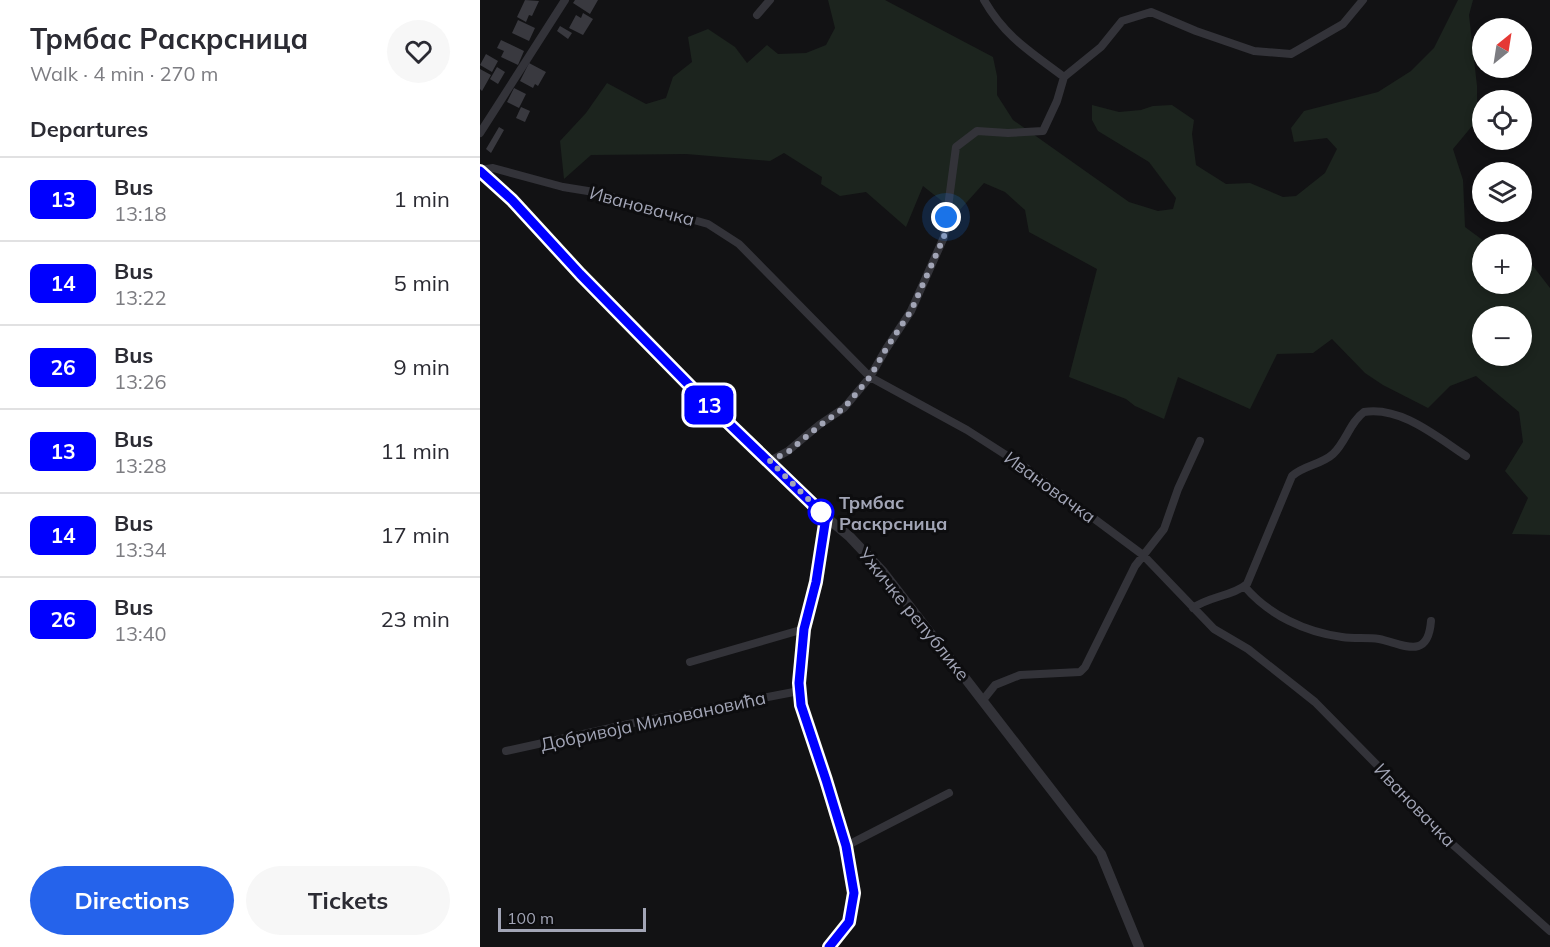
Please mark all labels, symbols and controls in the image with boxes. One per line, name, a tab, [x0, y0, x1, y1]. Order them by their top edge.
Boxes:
north arrow	[1472, 18, 1532, 78]
map controls	[1472, 18, 1532, 366]
button: heart	[387, 20, 450, 83]
text: Трмбас Раскрсница	[30, 21, 308, 56]
text: Walk · 4 min · 270 m	[30, 61, 218, 86]
button: locate	[1472, 90, 1532, 150]
text: Departures	[30, 115, 148, 143]
button: layers	[1472, 162, 1532, 222]
text: Bus	[114, 173, 153, 201]
street label: Ивановачка	[587, 181, 697, 231]
text: 1 min	[394, 185, 450, 213]
text: 13	[50, 186, 76, 212]
text: 13:18	[114, 201, 167, 226]
your location	[931, 202, 961, 232]
button: +	[1472, 234, 1532, 294]
text: Bus	[114, 257, 153, 285]
text: 5 min	[394, 269, 450, 297]
text: 14	[50, 270, 76, 296]
text: 13:22	[114, 285, 167, 310]
button: −	[1472, 306, 1532, 366]
text: Bus	[114, 341, 153, 369]
text: 9 min	[394, 353, 450, 381]
text: 26	[50, 354, 76, 380]
text: 13:26	[114, 369, 167, 394]
line badge: 13	[682, 386, 736, 424]
text: 13	[696, 392, 722, 418]
text: Bus	[114, 425, 153, 453]
text: 11 min	[380, 437, 450, 465]
text: 13	[50, 438, 76, 464]
street label: Ивановачка	[1000, 446, 1100, 528]
text: 13:28	[114, 453, 167, 478]
place label: Трмбас Раскрсница	[839, 491, 948, 535]
marker: Трмбас Раскрсница	[808, 499, 834, 525]
text: Bus	[114, 509, 153, 537]
text: 17 min	[380, 521, 450, 549]
text: 14	[50, 522, 76, 548]
text: 13:34	[114, 537, 167, 562]
street label: Ужичке републике	[853, 542, 975, 685]
text: Bus	[114, 593, 153, 621]
text: 23 min	[380, 605, 450, 633]
text: 26	[50, 606, 76, 632]
text: 13:40	[114, 621, 167, 646]
street label: Добривоја Миловановића	[538, 686, 768, 756]
street label: Ивановачка	[1369, 758, 1461, 852]
button: Directions	[30, 866, 234, 935]
button: Tickets	[246, 866, 450, 935]
scale bar	[498, 905, 646, 932]
text: 100 m	[507, 908, 554, 928]

